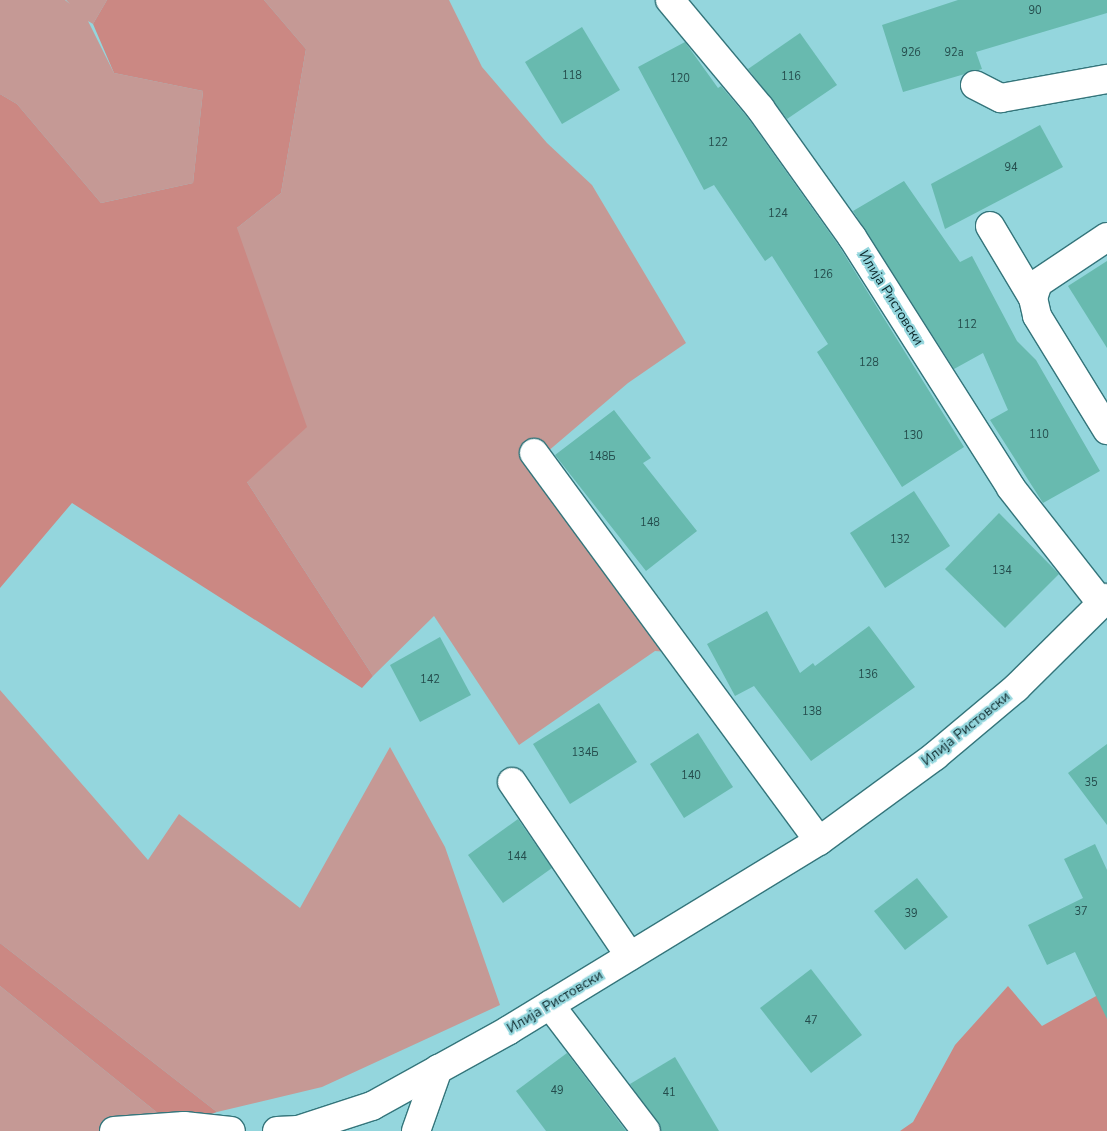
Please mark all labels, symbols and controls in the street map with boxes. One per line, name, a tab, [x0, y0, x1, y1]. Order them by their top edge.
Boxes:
house number: 90	[1028, 4, 1042, 18]
house number: 92б	[901, 46, 921, 60]
house number: 92а	[944, 46, 964, 60]
house number: 118	[562, 69, 582, 83]
house number: 116	[781, 70, 801, 84]
house number: 120	[670, 72, 690, 86]
house number: 122	[708, 136, 728, 150]
house number: 94	[1004, 161, 1018, 175]
house number: 124	[768, 207, 788, 221]
street label: Илија Ристовски	[855, 247, 927, 349]
house number: 126	[813, 268, 833, 282]
house number: 112	[957, 318, 977, 332]
house number: 128	[859, 356, 879, 370]
house number: 110	[1029, 428, 1049, 442]
house number: 130	[903, 429, 923, 443]
house number: 148Б	[588, 450, 616, 464]
house number: 148	[640, 516, 660, 530]
house number: 132	[890, 533, 910, 547]
house number: 134	[992, 564, 1012, 578]
house number: 136	[858, 668, 878, 682]
house number: 142	[420, 673, 440, 687]
street label: Илија Ристовски	[919, 688, 1013, 770]
house number: 138	[802, 705, 822, 719]
house number: 134Б	[571, 746, 599, 760]
house number: 140	[681, 769, 701, 783]
house number: 35	[1084, 776, 1098, 790]
house number: 144	[507, 850, 527, 864]
house number: 37	[1074, 905, 1088, 919]
house number: 39	[904, 907, 918, 921]
street label: Илија Ристовски	[504, 967, 606, 1037]
house number: 47	[804, 1014, 818, 1028]
house number: 49	[550, 1084, 564, 1098]
house number: 41	[662, 1086, 676, 1100]

